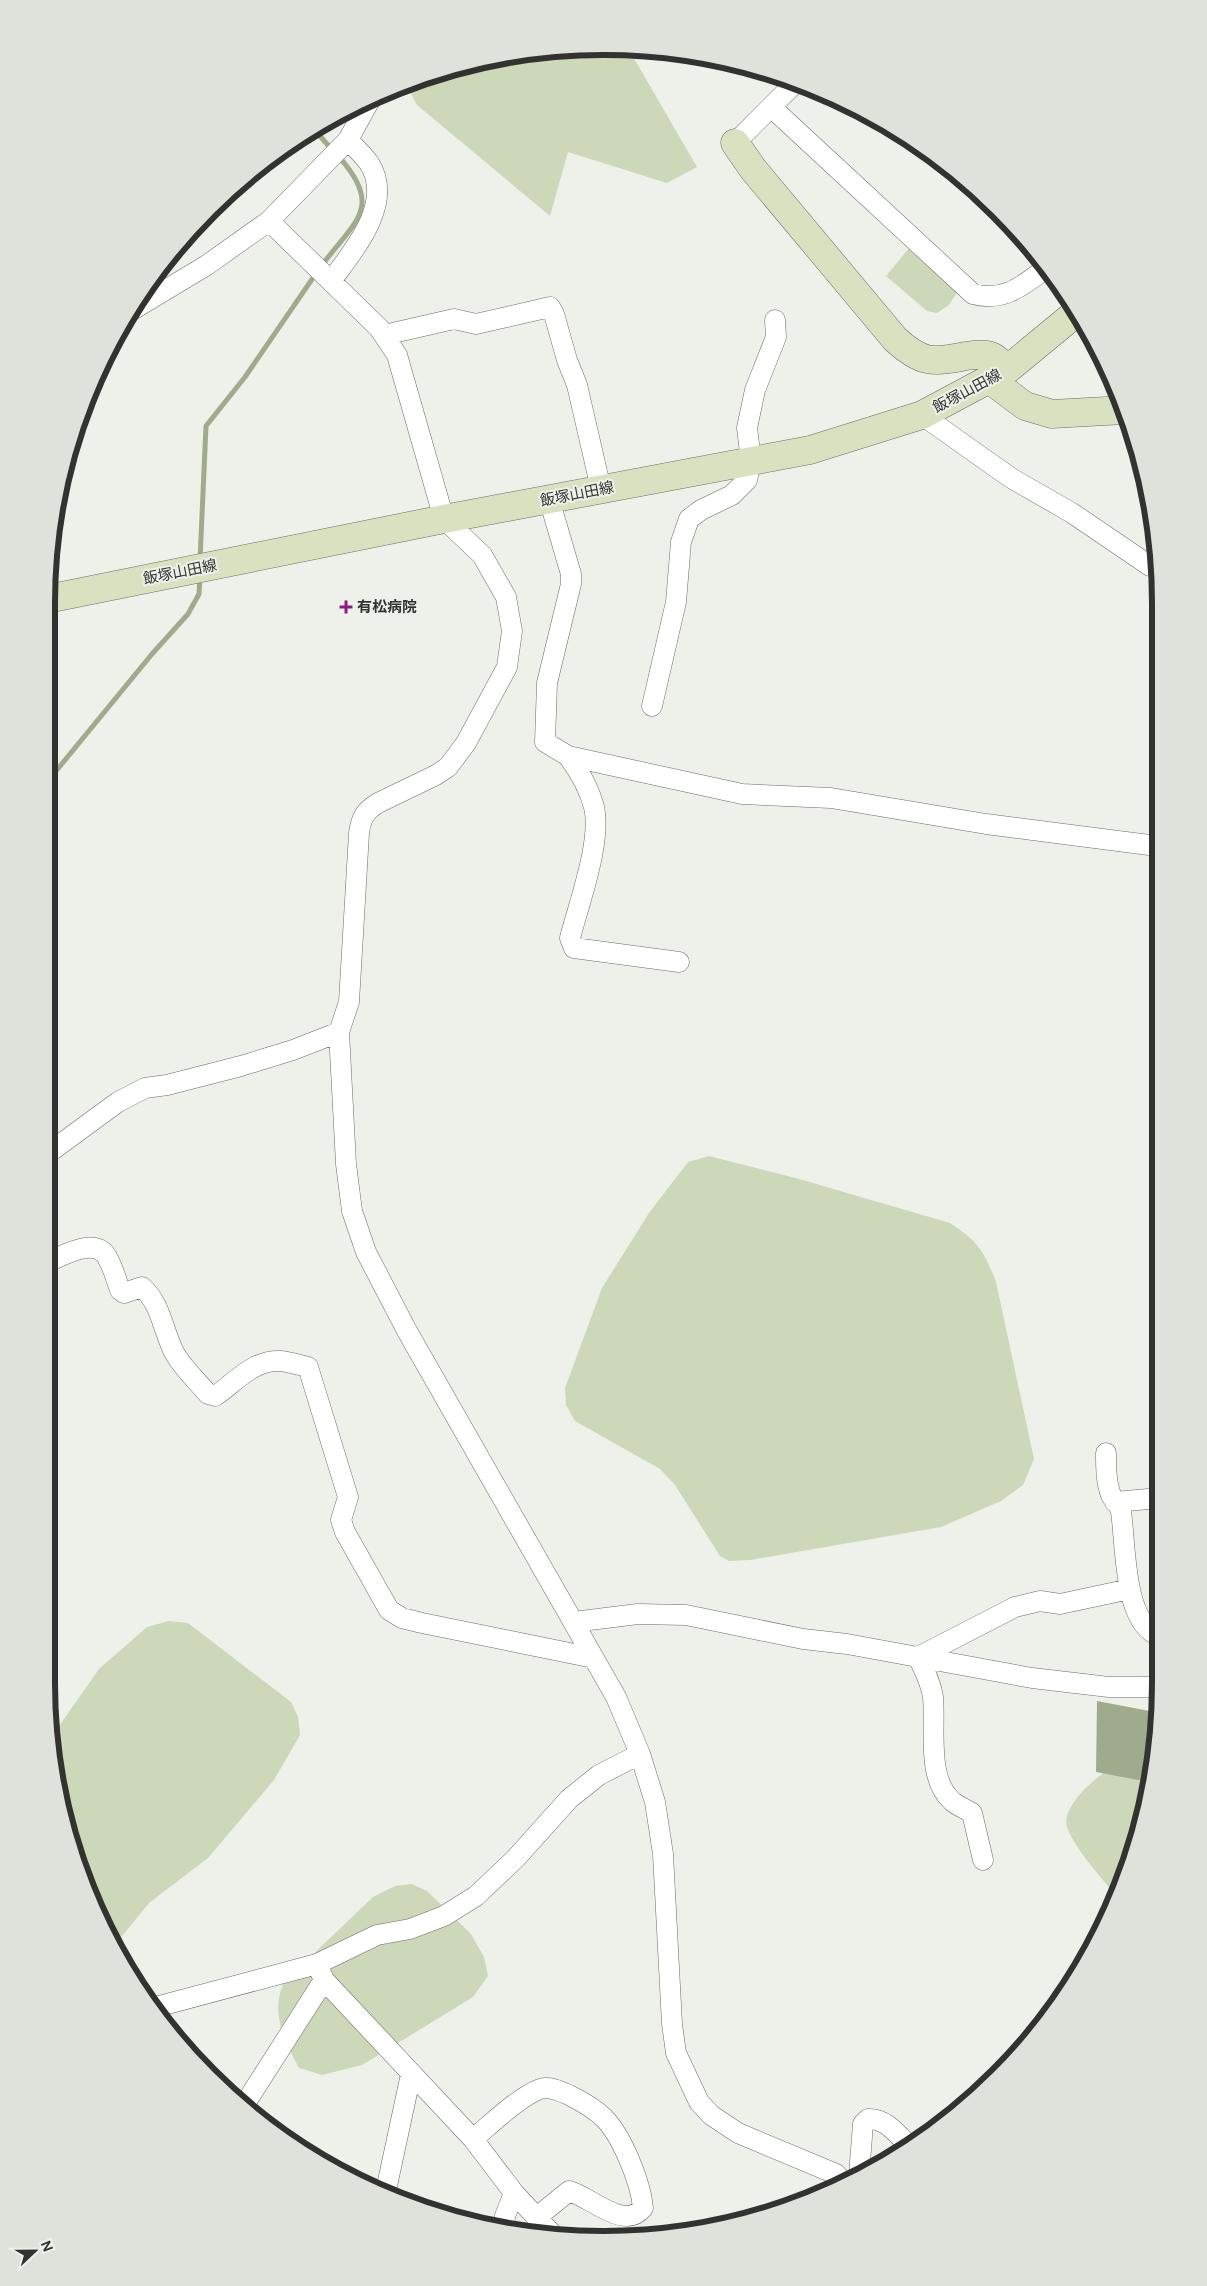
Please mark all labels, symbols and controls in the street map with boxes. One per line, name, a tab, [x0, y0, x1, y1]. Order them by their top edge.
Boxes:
street label: 飯塚山田線	[929, 365, 1005, 417]
street label: 飯塚山田線	[538, 477, 616, 511]
street label: 飯塚山田線	[141, 555, 219, 589]
place label: 有松病院	[357, 597, 417, 617]
marker: 有松病院	[339, 600, 353, 614]
north arrow	[10, 2226, 60, 2276]
text: N	[37, 2238, 57, 2254]

